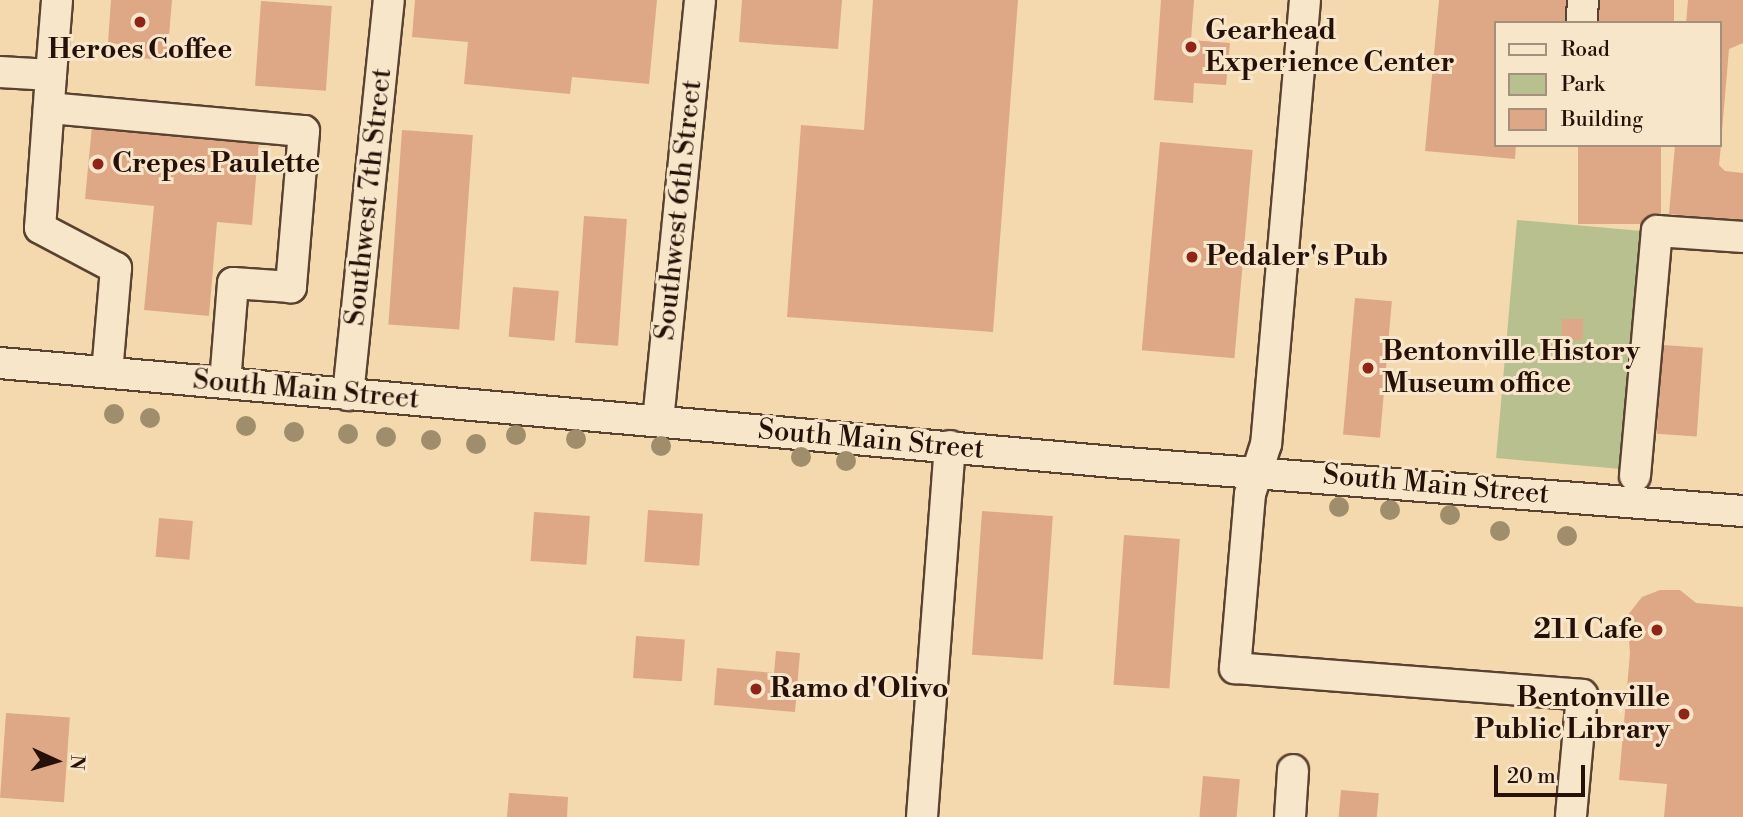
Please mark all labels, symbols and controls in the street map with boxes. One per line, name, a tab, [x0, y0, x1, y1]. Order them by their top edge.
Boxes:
marker: Heroes Coffee	[132, 14, 148, 30]
place label: Gearhead Experience Center	[1205, 14, 1455, 80]
legend	[1494, 21, 1722, 147]
place label: Heroes Coffee	[48, 33, 232, 67]
text: Road	[1561, 37, 1610, 63]
marker: Gearhead Experience Center	[1183, 39, 1199, 55]
street label: Southwest 7th Street	[339, 67, 399, 327]
text: Park	[1561, 72, 1605, 98]
street label: Southwest 6th Street	[649, 78, 709, 342]
text: Building	[1561, 107, 1643, 133]
place label: Crepes Paulette	[112, 147, 320, 181]
marker: Crepes Paulette	[90, 156, 106, 172]
place label: Pedaler's Pub	[1206, 240, 1388, 274]
marker: Pedaler's Pub	[1184, 249, 1200, 265]
place label: Bentonville History Museum office	[1382, 335, 1640, 401]
marker: Bentonville History Museum office	[1360, 360, 1376, 376]
street label: South Main Street	[191, 363, 421, 417]
street label: South Main Street	[756, 413, 986, 467]
street label: South Main Street	[1321, 458, 1551, 512]
place label: 211 Cafe	[1533, 613, 1643, 647]
marker: 211 Cafe	[1649, 622, 1665, 638]
place label: Ramo d'Olivo	[770, 672, 948, 706]
marker: Ramo d'Olivo	[748, 681, 764, 697]
place label: Bentonville Public Library	[1474, 681, 1670, 747]
marker: Bentonville Public Library	[1676, 706, 1692, 722]
north arrow	[21, 726, 91, 796]
scale bar	[1498, 750, 1589, 794]
text: N	[64, 754, 89, 771]
text: 20 m	[1507, 764, 1556, 790]

